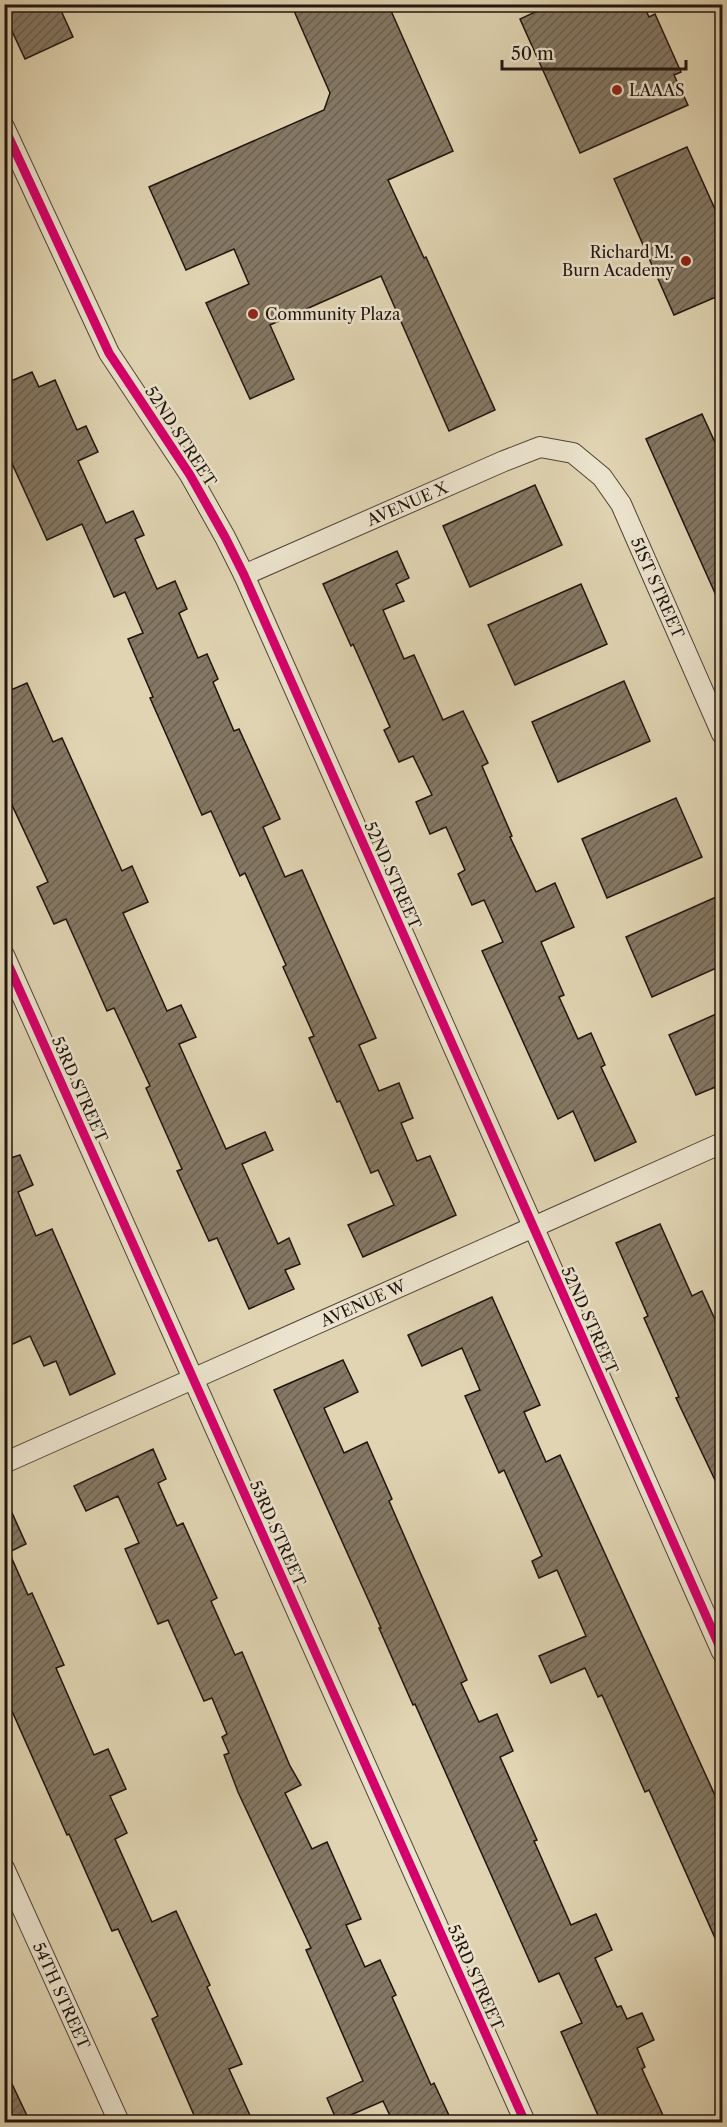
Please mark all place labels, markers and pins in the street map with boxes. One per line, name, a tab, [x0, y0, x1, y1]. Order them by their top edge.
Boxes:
place label: LAAAS	[629, 80, 685, 100]
marker: LAAAS	[610, 83, 624, 97]
place label: Richard M. Burn Academy	[562, 242, 675, 280]
marker: Richard M. Burn Academy	[679, 254, 693, 268]
place label: Community Plaza	[265, 304, 401, 324]
marker: Community Plaza	[246, 307, 260, 321]

